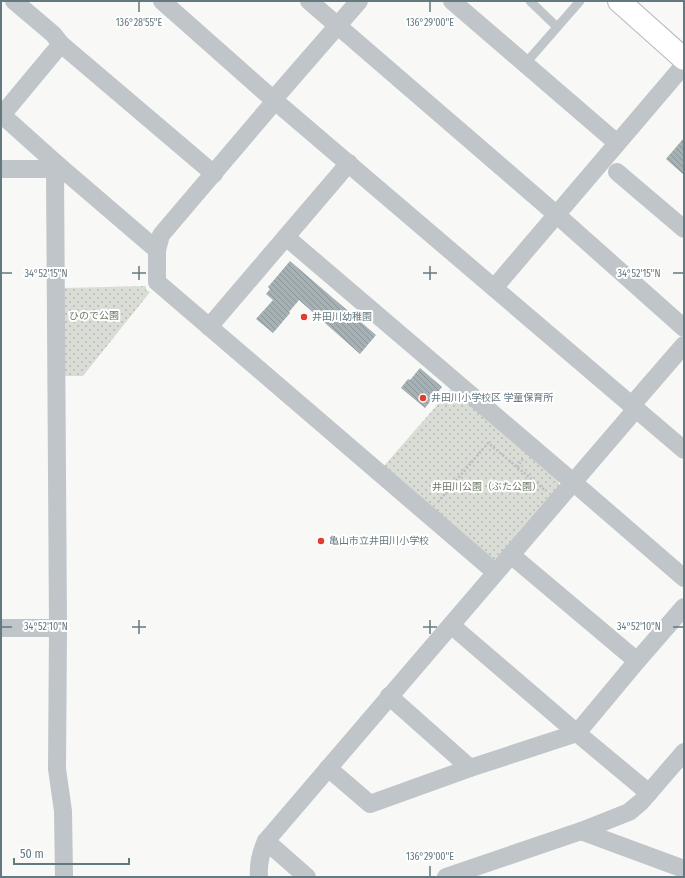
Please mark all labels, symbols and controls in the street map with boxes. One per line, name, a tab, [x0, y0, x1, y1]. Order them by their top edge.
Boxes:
text: 136°28'55"E	[116, 17, 163, 29]
text: 136°29'00"E	[406, 17, 454, 29]
text: 34°52'15"N	[25, 268, 67, 280]
text: 34°52'15"N	[618, 268, 660, 280]
park label: ひので公園	[69, 310, 119, 322]
place label: 井田川幼稚園	[312, 311, 372, 323]
marker: 井田川幼稚園	[299, 312, 309, 322]
place label: 井田川小学校区 学童保育所	[431, 392, 553, 404]
marker: 井田川小学校区 学童保育所	[418, 393, 428, 403]
park label: 井田川公園（ぶた公園）	[432, 481, 542, 493]
place label: 亀山市立井田川小学校	[329, 535, 429, 547]
marker: 亀山市立井田川小学校	[316, 536, 326, 546]
text: 34°52'10"N	[24, 621, 68, 633]
text: 34°52'10"N	[617, 621, 661, 633]
scale bar	[14, 840, 129, 866]
text: 50 m	[20, 847, 44, 861]
text: 136°29'00"E	[406, 851, 454, 863]

